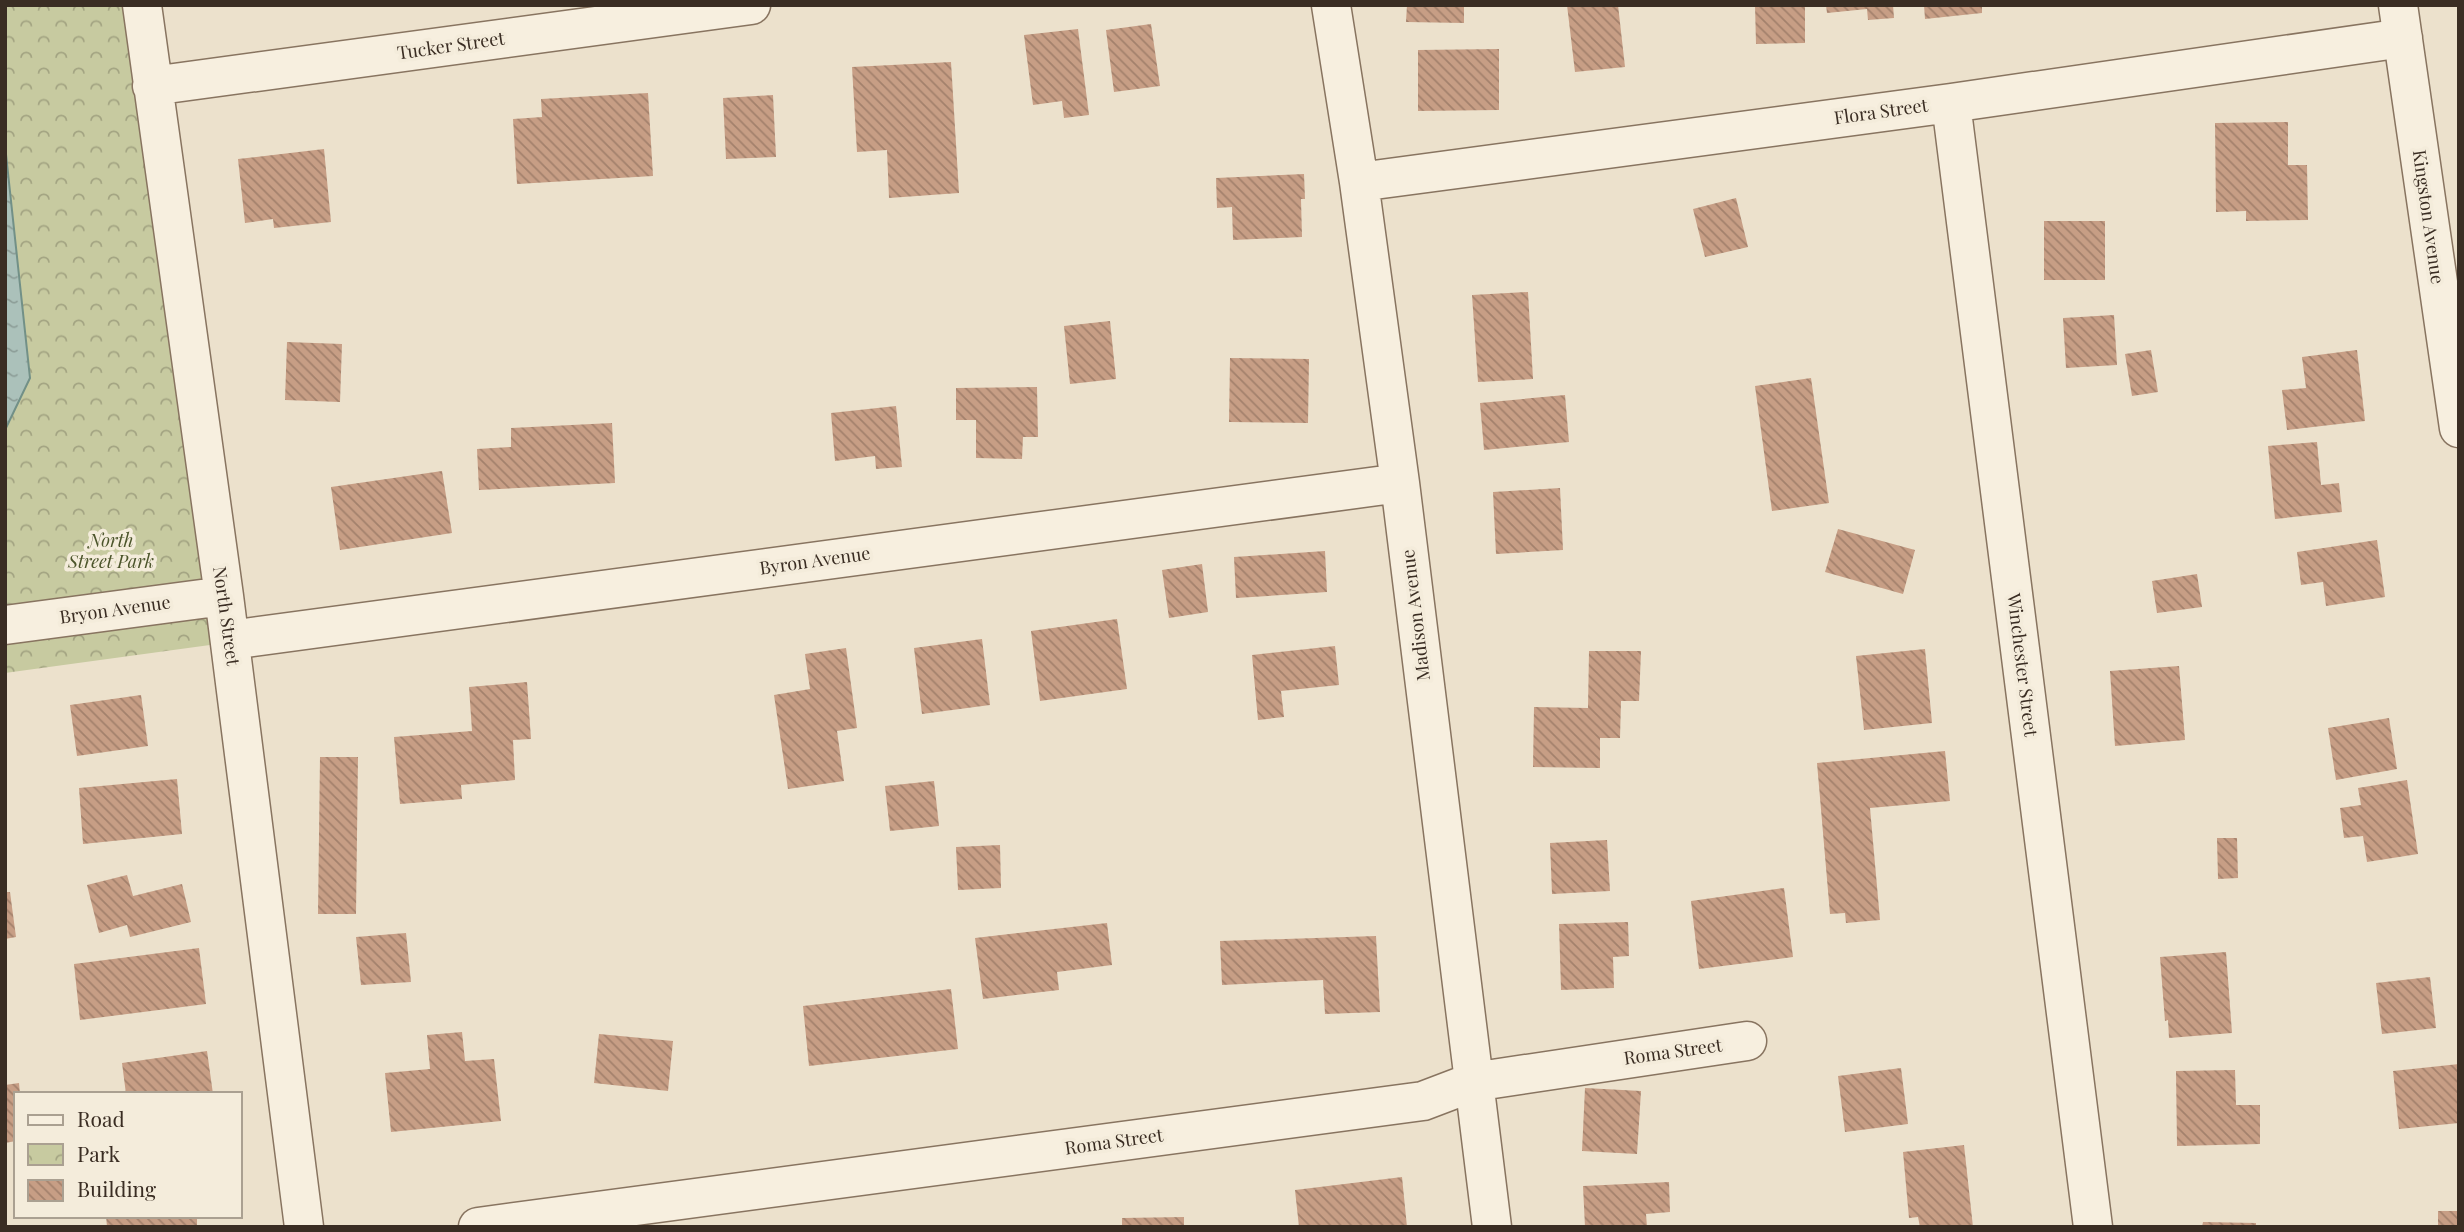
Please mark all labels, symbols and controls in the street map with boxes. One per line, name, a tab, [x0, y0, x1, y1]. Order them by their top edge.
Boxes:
street label: Tucker Street	[396, 26, 507, 64]
street label: Flora Street	[1832, 92, 1930, 129]
street label: Kingston Avenue	[2408, 148, 2450, 286]
park label: North Street Park	[67, 528, 154, 573]
street label: Byron Avenue	[758, 540, 872, 580]
street label: Madison Avenue	[1395, 548, 1435, 682]
street label: North Street	[208, 565, 246, 668]
street label: Bryon Avenue	[58, 589, 172, 629]
street label: Winchester Street	[2002, 591, 2044, 739]
street label: Roma Street	[1622, 1032, 1724, 1070]
legend	[14, 1092, 242, 1218]
text: Road	[77, 1104, 125, 1132]
street label: Roma Street	[1063, 1122, 1165, 1160]
text: Park	[77, 1139, 121, 1167]
text: Building	[77, 1174, 156, 1202]

